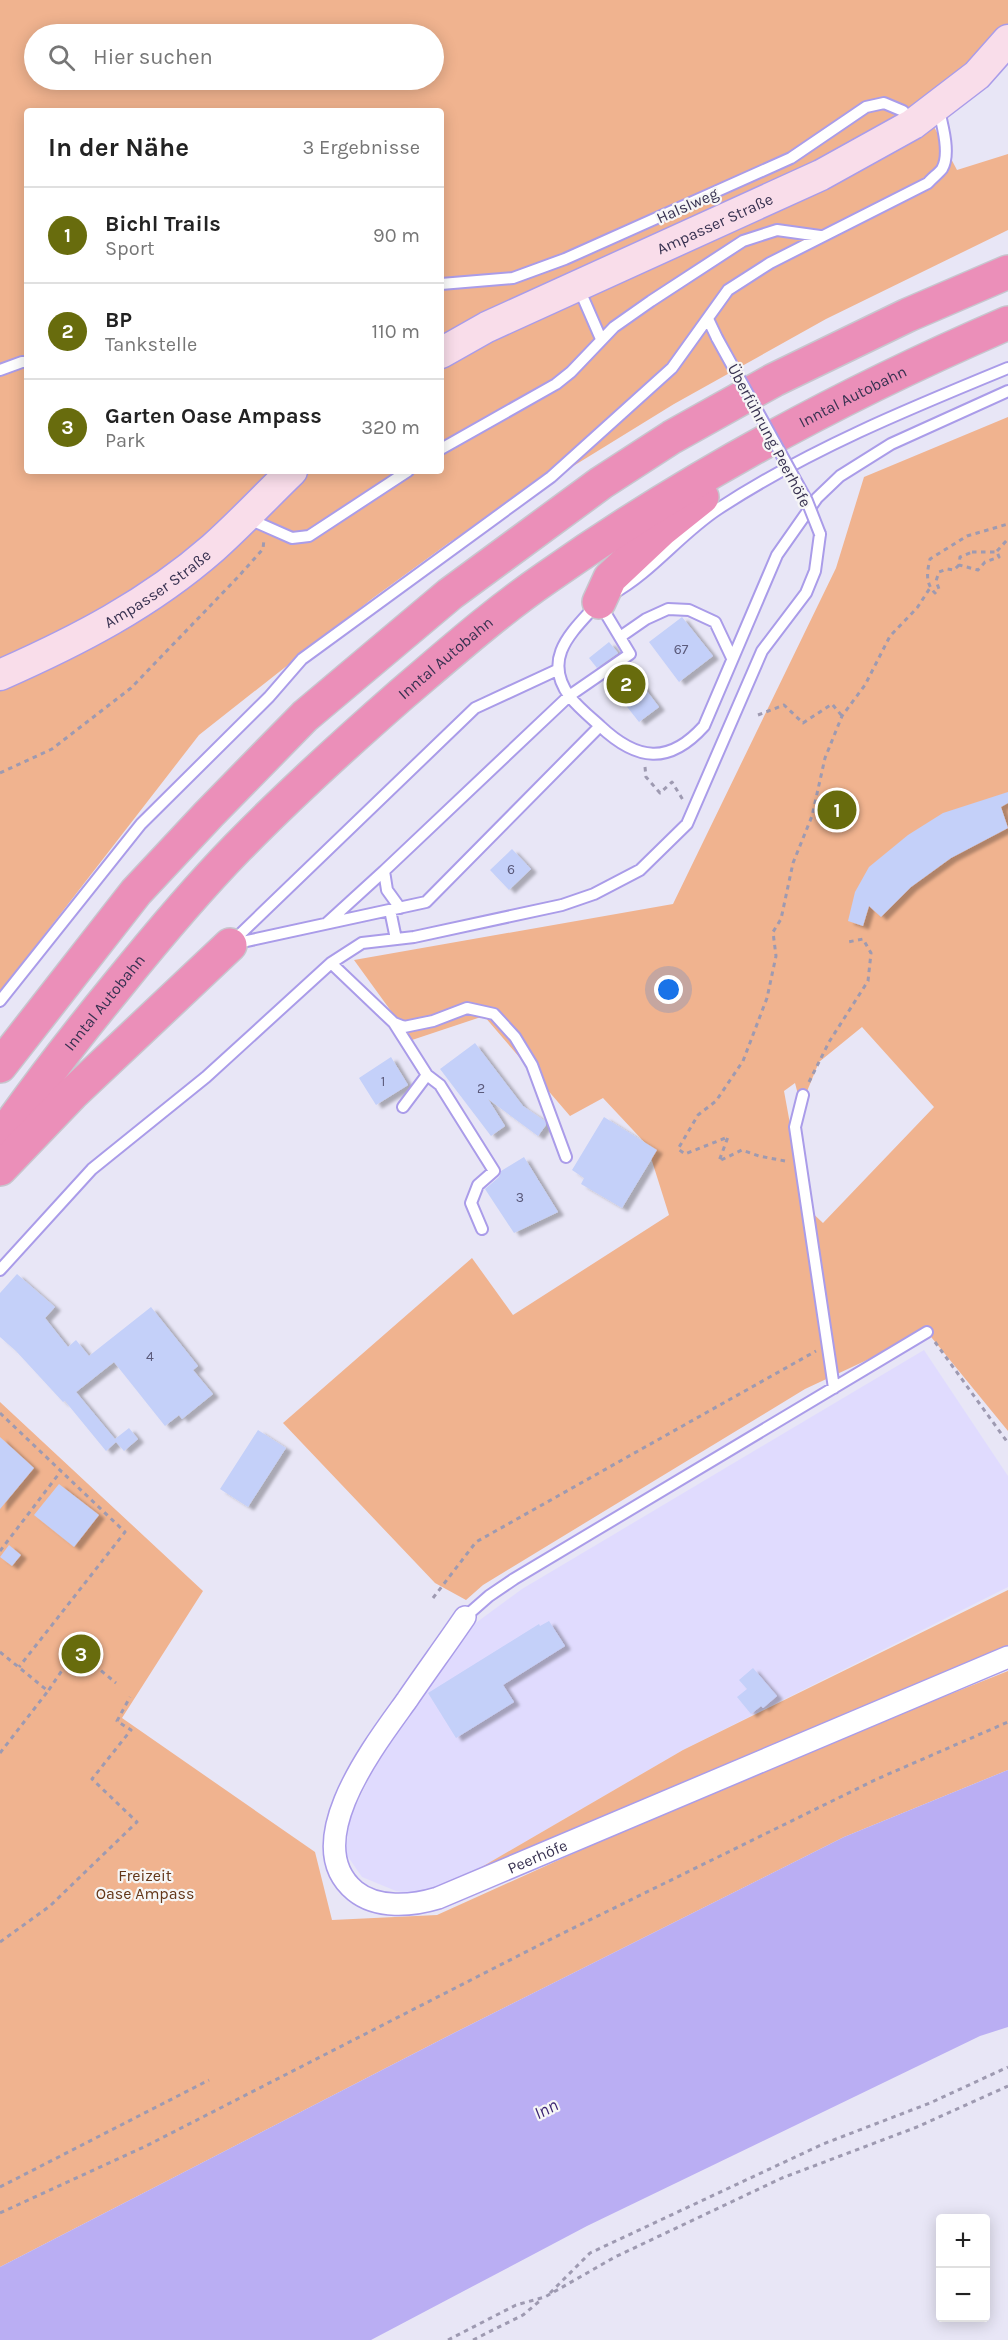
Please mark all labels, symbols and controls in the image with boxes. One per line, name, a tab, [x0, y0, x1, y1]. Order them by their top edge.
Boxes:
search box	[24, 24, 444, 90]
icon: search	[45, 41, 78, 74]
text: Hier suchen	[93, 44, 213, 70]
text: In der Nähe	[48, 132, 189, 163]
text: 3 Ergebnisse	[303, 136, 420, 159]
street label: Halslweg	[653, 183, 721, 228]
street label: Ampasser Straße	[654, 189, 776, 258]
text: Bichl Trails	[105, 211, 221, 237]
text: 1	[64, 224, 71, 247]
text: 90 m	[373, 224, 420, 247]
text: Sport	[105, 237, 154, 260]
text: BP	[105, 307, 132, 333]
text: 2	[61, 320, 74, 343]
text: 110 m	[371, 320, 420, 343]
text: Tankstelle	[105, 333, 197, 356]
street label: Überführung Peerhöfe	[724, 360, 815, 510]
street label: Inntal Autobahn	[795, 362, 910, 432]
text: Garten Oase Ampass	[105, 403, 322, 429]
text: 3	[61, 416, 74, 439]
text: 320 m	[361, 416, 420, 439]
text: Park	[105, 429, 146, 452]
street label: Ampasser Straße	[101, 545, 215, 632]
street label: Inntal Autobahn	[394, 612, 497, 703]
house number: 67	[674, 641, 689, 658]
pin: 2	[606, 662, 646, 706]
pin: 1	[818, 788, 856, 832]
house number: 6	[507, 861, 515, 878]
street label: Inntal Autobahn	[60, 951, 149, 1054]
your location	[654, 975, 683, 1004]
house number: 1	[381, 1073, 385, 1090]
house number: 2	[477, 1080, 485, 1097]
house number: 3	[516, 1189, 524, 1206]
house number: 4	[146, 1348, 154, 1365]
pin: 3	[62, 1632, 100, 1676]
street label: Peerhöfe	[505, 1835, 570, 1878]
park label: Freizeit Oase Ampass	[96, 1866, 194, 1903]
water label: Inn	[530, 2094, 562, 2124]
map controls	[936, 2214, 990, 2322]
button: +	[936, 2214, 990, 2268]
button: −	[936, 2268, 990, 2322]

